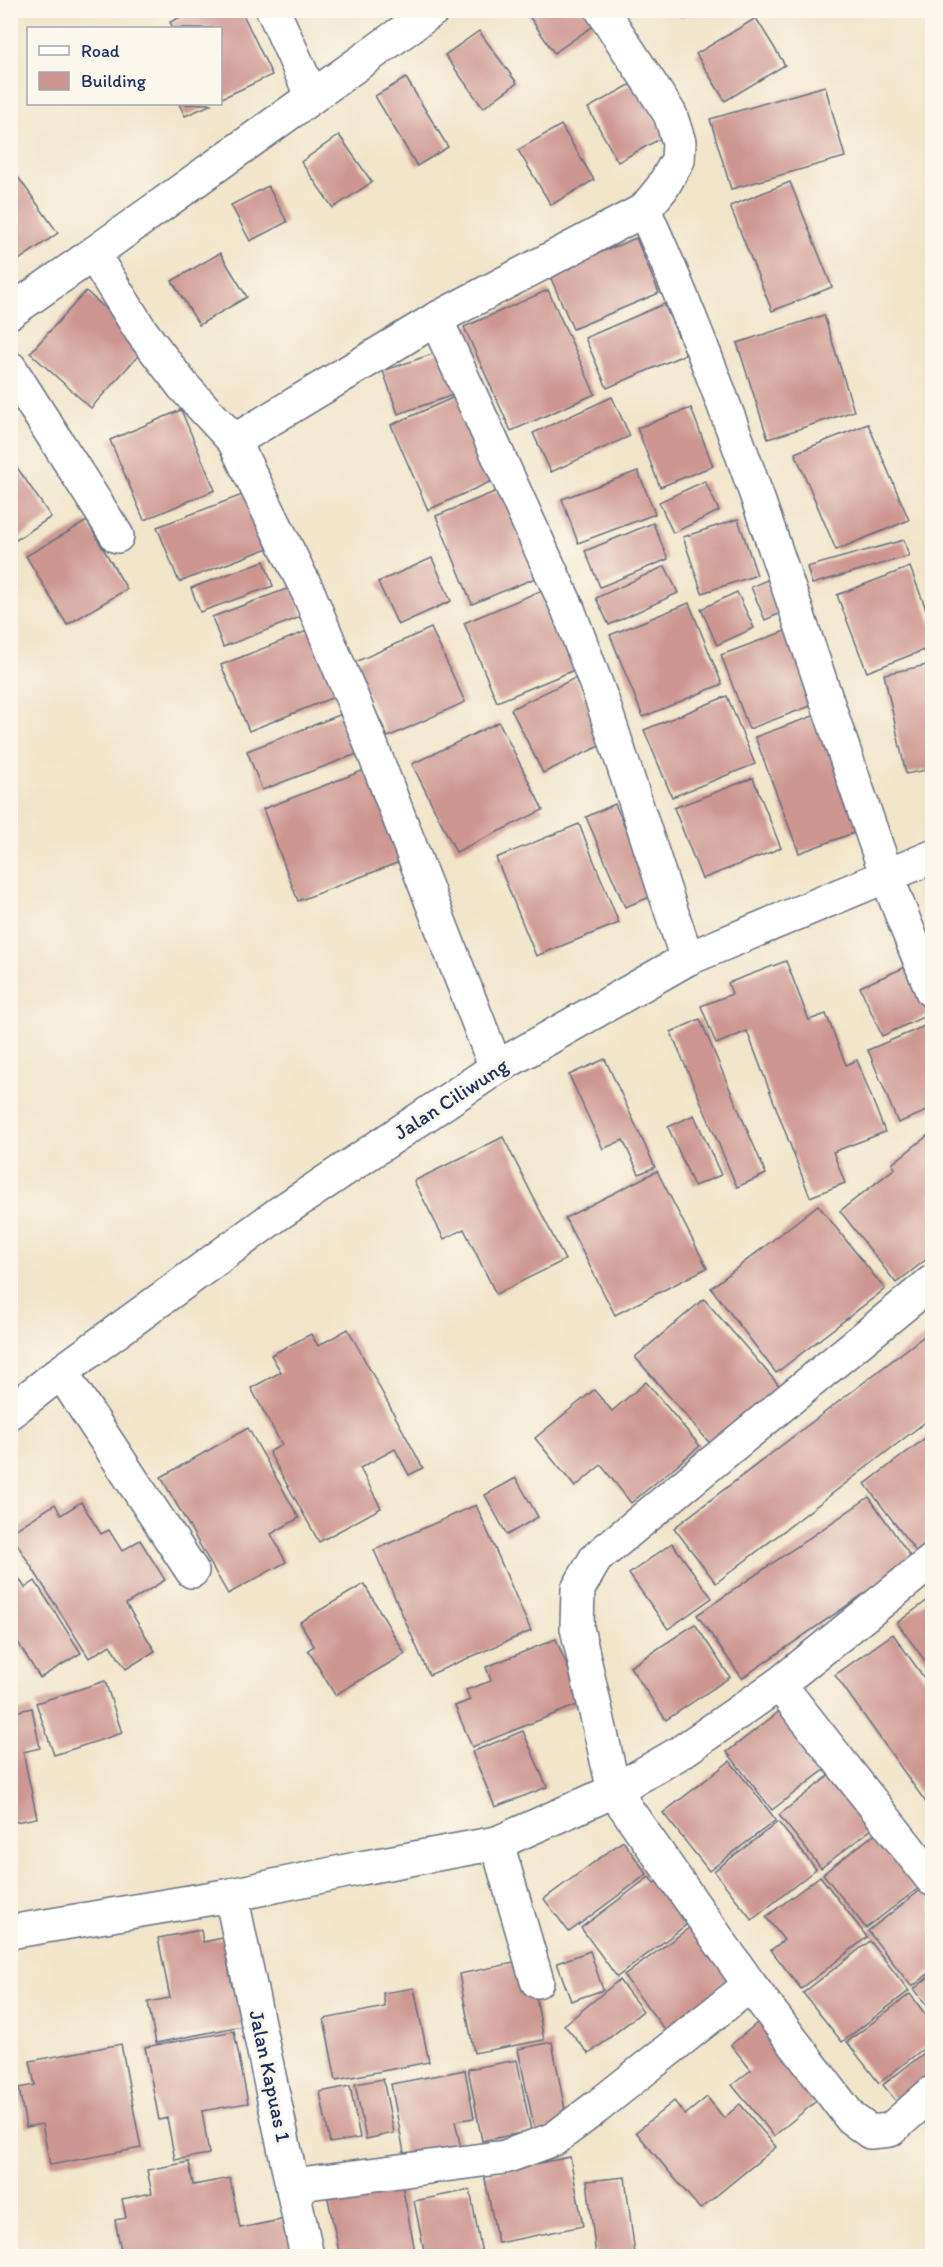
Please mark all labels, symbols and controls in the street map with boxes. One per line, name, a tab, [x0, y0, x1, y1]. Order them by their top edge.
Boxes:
legend	[27, 27, 222, 105]
text: Road	[81, 40, 120, 62]
text: Building	[81, 70, 147, 92]
street label: Jalan Ciliwung	[389, 1052, 513, 1145]
street label: Jalan Kapuas 1	[244, 2008, 297, 2144]

